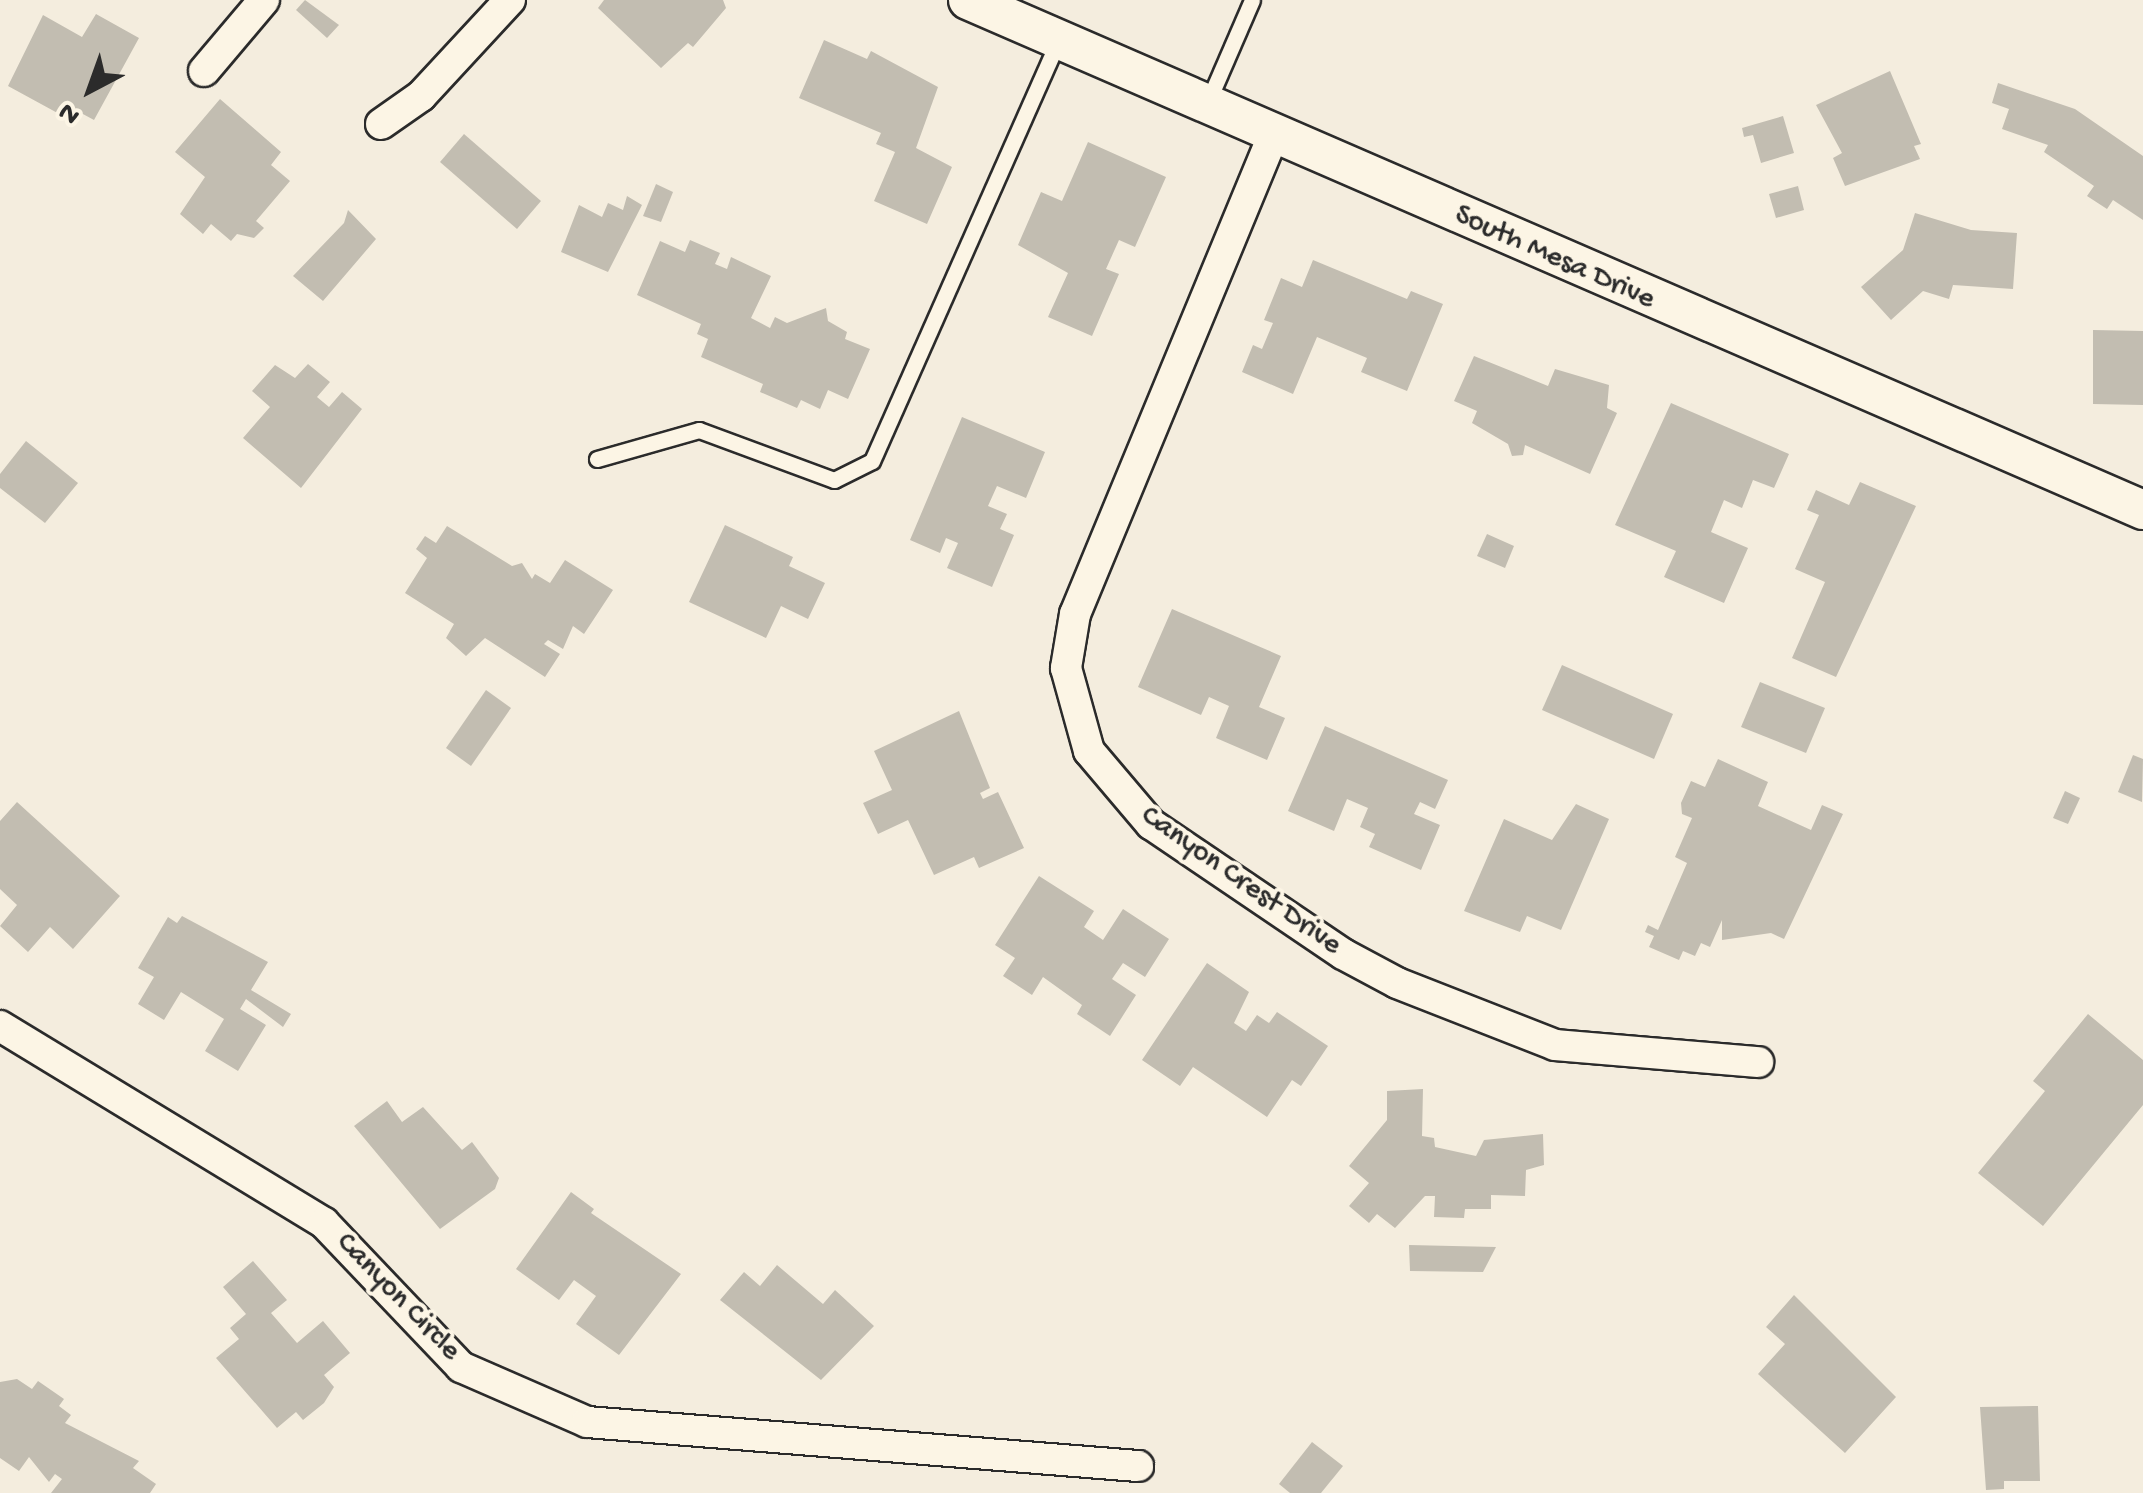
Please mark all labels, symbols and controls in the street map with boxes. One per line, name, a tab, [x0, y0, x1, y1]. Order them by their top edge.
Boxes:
north arrow	[40, 40, 140, 140]
text: N	[52, 95, 88, 131]
street label: South Mesa Drive	[1448, 199, 1660, 319]
street label: Canyon Crest Drive	[1133, 799, 1347, 965]
street label: Canyon Circle	[327, 1226, 467, 1370]

